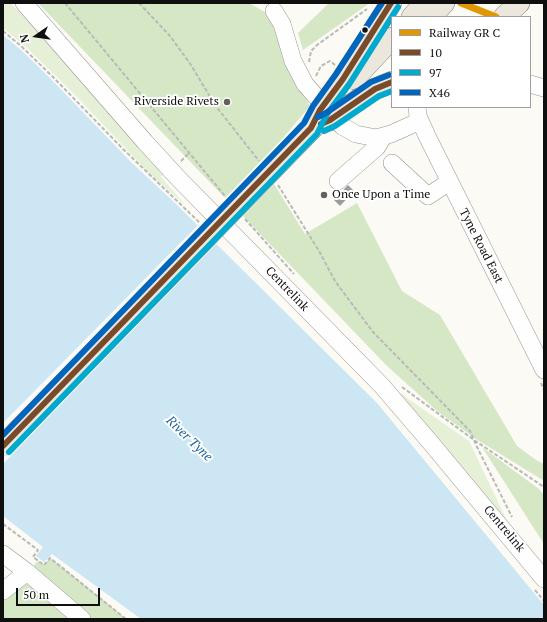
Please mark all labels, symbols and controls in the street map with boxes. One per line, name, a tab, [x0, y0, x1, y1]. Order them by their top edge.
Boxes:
north arrow	[16, 16, 56, 56]
legend	[391, 16, 531, 108]
unlabelled marker	[360, 25, 370, 35]
text: Railway GR C	[429, 25, 500, 40]
text: N	[17, 33, 32, 44]
text: 10	[429, 45, 442, 60]
text: 97	[429, 65, 442, 80]
text: X46	[429, 85, 450, 100]
place label: Riverside Rivets	[134, 95, 219, 109]
marker: Riverside Rivets	[222, 97, 232, 107]
place label: Once Upon a Time	[332, 188, 430, 202]
marker: Once Upon a Time	[319, 190, 329, 200]
street label: Tyne Road East	[456, 206, 506, 286]
street label: Centrelink	[262, 264, 312, 314]
water label: River Tyne	[163, 413, 215, 465]
street label: Centrelink	[480, 503, 528, 555]
scale bar	[18, 580, 102, 606]
text: 50 m	[23, 587, 49, 602]

